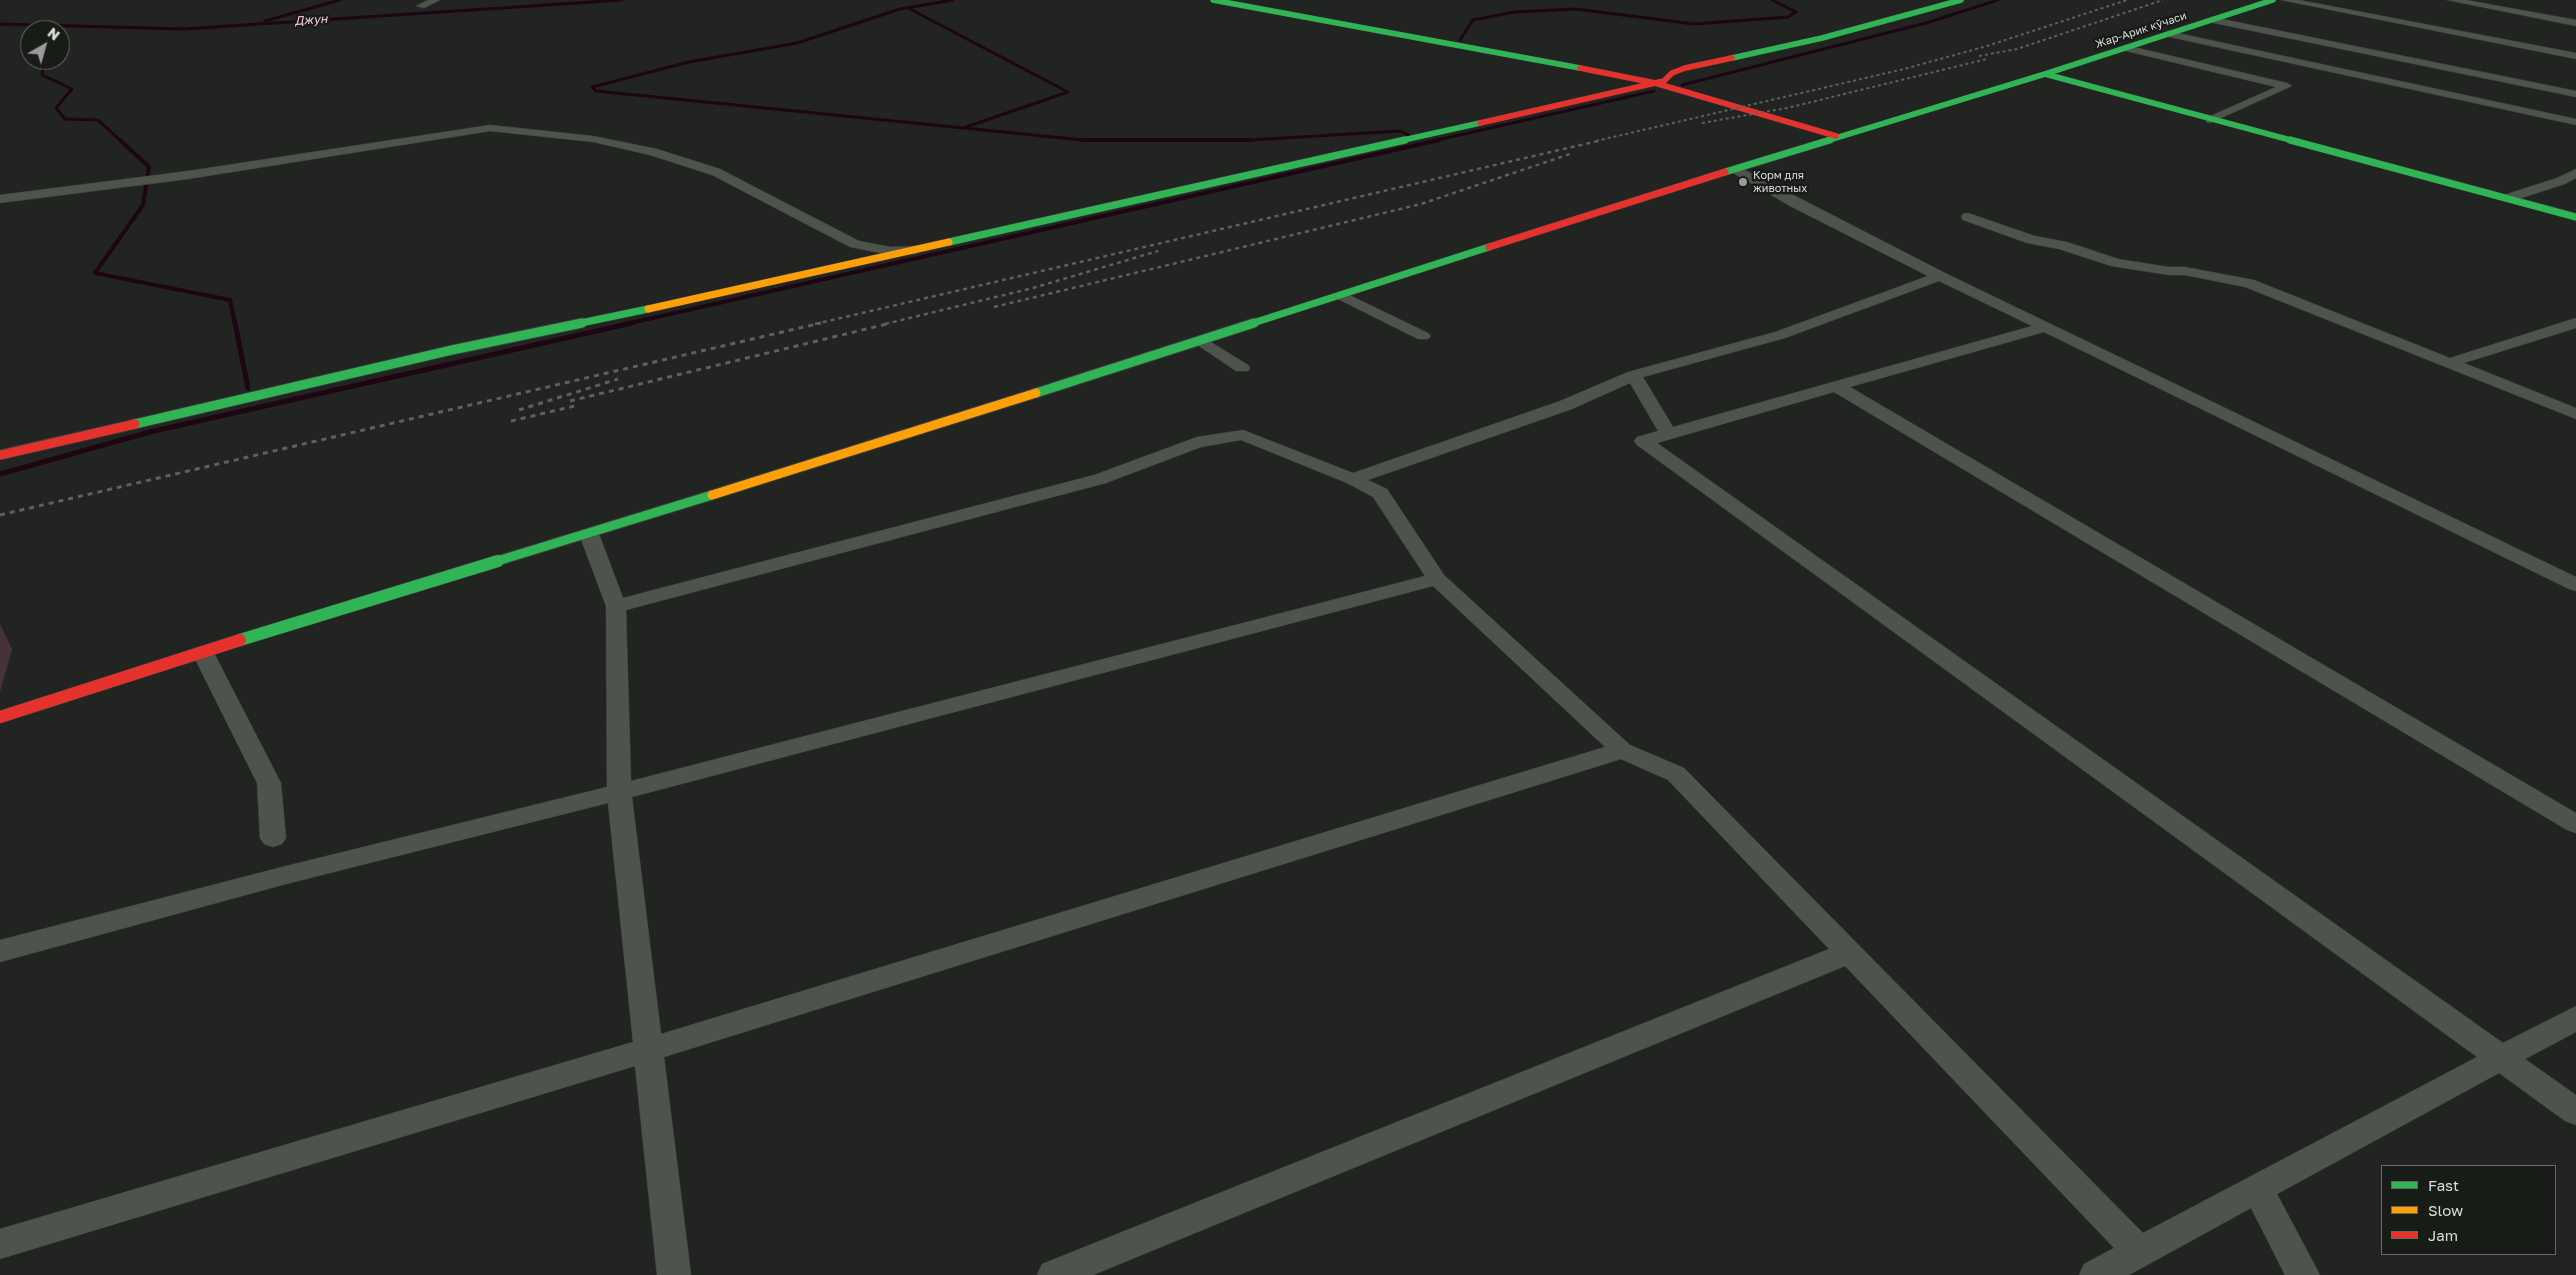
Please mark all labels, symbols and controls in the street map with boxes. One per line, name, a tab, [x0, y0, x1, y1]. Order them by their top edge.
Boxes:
street label: Жар-Арик кўчаси	[2094, 9, 2188, 51]
water label: Джун	[294, 12, 328, 28]
north arrow	[20, 20, 70, 70]
text: N	[44, 24, 63, 44]
place label: Корм для животных	[1753, 169, 1807, 195]
marker: Корм для животных	[1737, 176, 1749, 188]
legend	[2381, 1165, 2556, 1255]
text: Fast	[2428, 1176, 2459, 1194]
text: Slow	[2428, 1201, 2463, 1219]
text: Jam	[2428, 1226, 2458, 1244]

